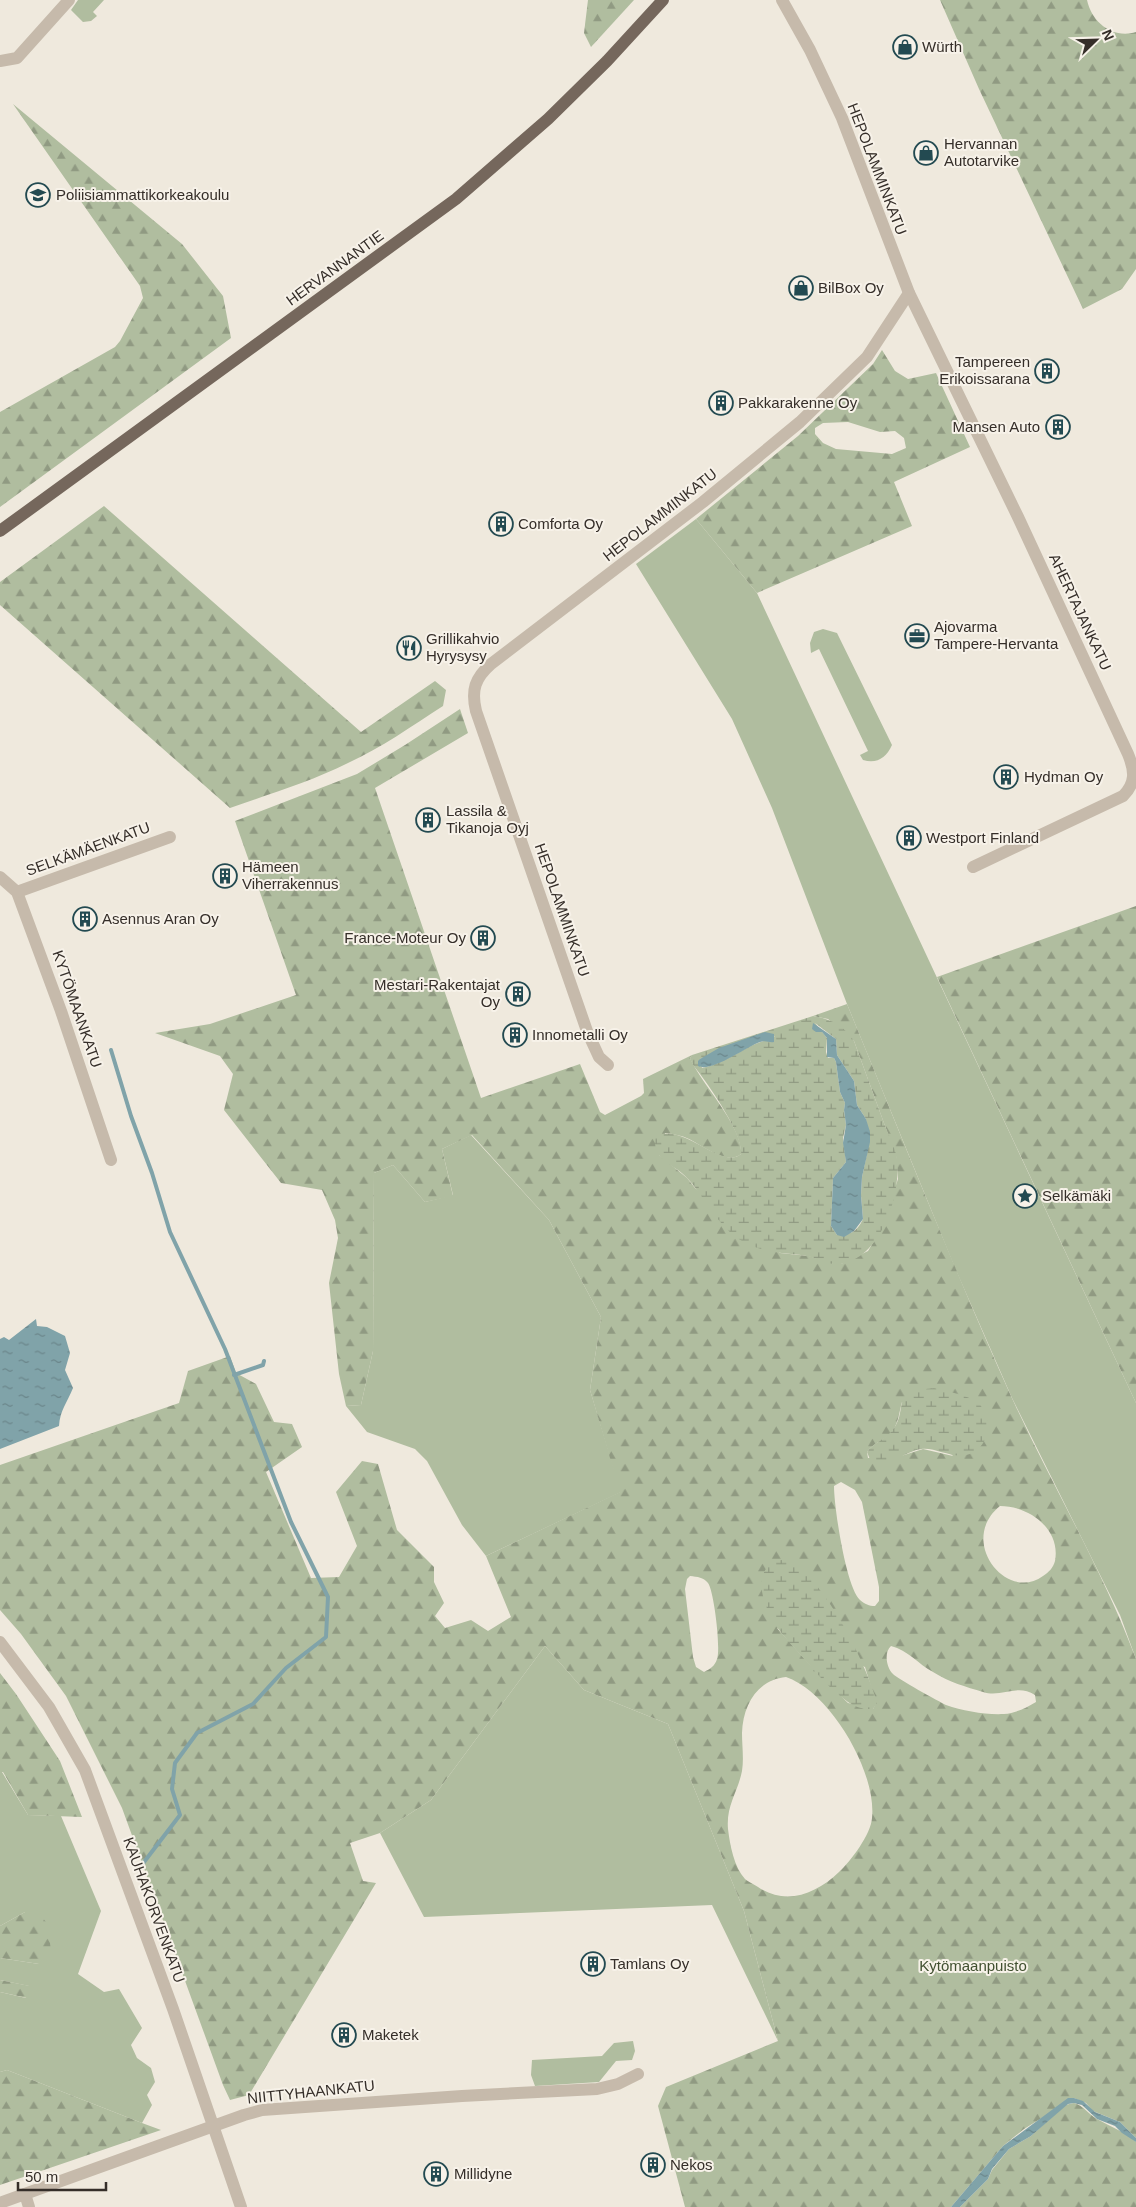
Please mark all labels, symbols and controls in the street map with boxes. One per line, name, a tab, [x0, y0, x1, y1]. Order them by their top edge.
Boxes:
north arrow	[1071, 15, 1121, 65]
text: N	[1099, 27, 1117, 43]
shop icon: Würth	[892, 34, 918, 60]
place label: Würth	[922, 38, 962, 55]
street label: HEPOLAMMINKATU	[844, 101, 910, 237]
place label: Hervannan Autotarvike	[944, 135, 1019, 169]
shop icon: Hervannan Autotarvike	[913, 140, 939, 166]
school or university icon: Poliisiammattikorkeakoulu	[25, 182, 51, 208]
place label: Poliisiammattikorkeakoulu	[56, 186, 229, 203]
street label: HERVANNANTIE	[283, 227, 387, 309]
shop icon: BilBox Oy	[788, 275, 814, 301]
place label: BilBox Oy	[818, 279, 884, 296]
place label: Tampereen Erikoissarana	[939, 353, 1031, 387]
building icon: Tampereen Erikoissarana	[1034, 358, 1060, 384]
building icon: Pakkarakenne Oy	[708, 390, 734, 416]
place label: Pakkarakenne Oy	[738, 394, 858, 411]
building icon: Mansen Auto	[1045, 414, 1071, 440]
place label: Mansen Auto	[952, 418, 1040, 435]
street label: HEPOLAMMINKATU	[599, 465, 720, 564]
building icon: Comforta Oy	[488, 511, 514, 537]
place label: Comforta Oy	[518, 515, 604, 532]
street label: AHERTAJANKATU	[1046, 551, 1115, 673]
place label: Ajovarma Tampere-Hervanta	[934, 618, 1059, 652]
office icon: Ajovarma Tampere-Hervanta	[904, 623, 930, 649]
place label: Grillikahvio Hyrysysy	[426, 630, 499, 664]
restaurant icon: Grillikahvio Hyrysysy	[396, 635, 422, 661]
building icon: Hydman Oy	[993, 764, 1019, 790]
place label: Hydman Oy	[1024, 768, 1104, 785]
place label: Lassila & Tikanoja Oyj	[446, 802, 529, 836]
building icon: Lassila & Tikanoja Oyj	[415, 807, 441, 833]
street label: SELKÄMÄENKATU	[24, 818, 152, 879]
building icon: Westport Finland	[896, 825, 922, 851]
place label: Westport Finland	[926, 829, 1039, 846]
street label: HEPOLAMMINKATU	[532, 841, 593, 979]
place label: Hämeen Viherrakennus	[242, 858, 338, 892]
building icon: Hämeen Viherrakennus	[212, 863, 238, 889]
building icon: Asennus Aran Oy	[72, 906, 98, 932]
place label: Asennus Aran Oy	[102, 910, 219, 927]
building icon: France-Moteur Oy	[470, 925, 496, 951]
place label: France-Moteur Oy	[344, 929, 466, 946]
street label: KYTÖMAANKATU	[49, 948, 106, 1070]
place label: Mestari-Rakentajat Oy	[374, 976, 501, 1010]
building icon: Mestari-Rakentajat Oy	[505, 981, 531, 1007]
building icon: Innometalli Oy	[502, 1022, 528, 1048]
place label: Innometalli Oy	[532, 1026, 628, 1043]
place icon: Selkämäki	[1012, 1183, 1038, 1209]
place label: Selkämäki	[1042, 1187, 1111, 1204]
street label: KAUHAKORVENKATU	[120, 1835, 189, 1985]
building icon: Tamlans Oy	[580, 1951, 606, 1977]
place label: Tamlans Oy	[610, 1955, 690, 1972]
park label: Kytömaanpuisto	[919, 1957, 1027, 1974]
building icon: Maketek	[331, 2022, 357, 2048]
place label: Maketek	[362, 2026, 419, 2043]
street label: NIITTYHAANKATU	[246, 2076, 376, 2107]
building icon: Nekos	[640, 2152, 666, 2178]
place label: Nekos	[670, 2156, 713, 2173]
scale bar	[18, 2160, 105, 2192]
building icon: Millidyne	[423, 2161, 449, 2187]
place label: Millidyne	[454, 2165, 512, 2182]
text: 50 m	[25, 2168, 58, 2185]

